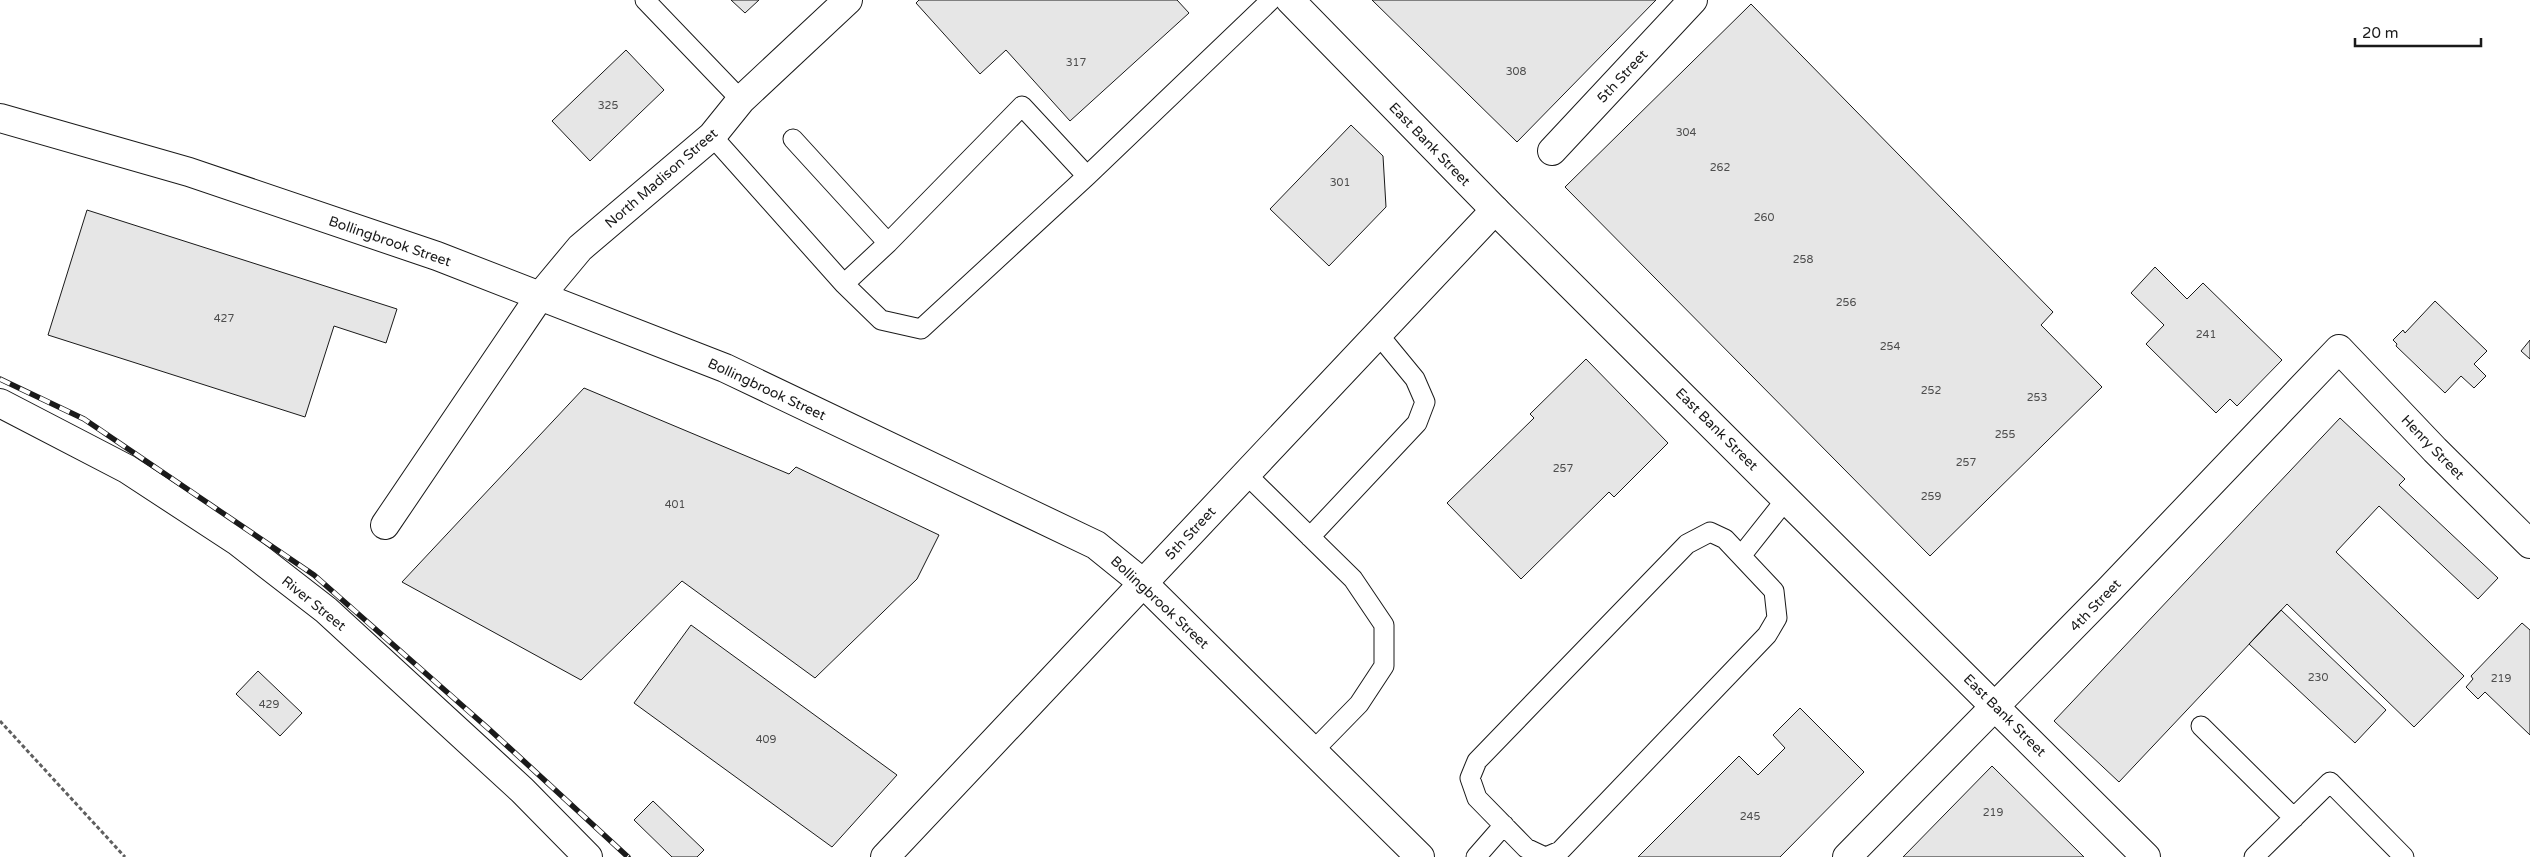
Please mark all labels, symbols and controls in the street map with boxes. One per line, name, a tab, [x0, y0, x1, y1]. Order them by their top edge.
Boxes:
scale bar	[2355, 15, 2481, 47]
text: 20 m	[2362, 24, 2399, 42]
street label: 5th Street	[1594, 46, 1652, 106]
house number: 317	[1066, 56, 1086, 69]
house number: 308	[1506, 65, 1526, 78]
house number: 325	[598, 99, 618, 112]
street label: East Bank Street	[1385, 99, 1474, 190]
street label: North Madison Street	[602, 124, 722, 232]
house number: 304	[1676, 126, 1696, 139]
house number: 262	[1710, 161, 1730, 174]
house number: 301	[1330, 176, 1350, 189]
house number: 260	[1754, 211, 1774, 224]
street label: Bollingbrook Street	[326, 213, 454, 271]
house number: 258	[1793, 253, 1813, 266]
house number: 256	[1836, 296, 1856, 309]
house number: 427	[214, 312, 234, 325]
house number: 241	[2196, 328, 2216, 341]
house number: 254	[1880, 340, 1900, 353]
street label: Bollingbrook Street	[705, 355, 829, 425]
house number: 252	[1921, 384, 1941, 397]
street label: East Bank Street	[1672, 385, 1762, 475]
house number: 253	[2027, 391, 2047, 404]
street label: Henry Street	[2398, 411, 2468, 484]
house number: 255	[1995, 428, 2015, 441]
house number: 257	[1956, 456, 1976, 469]
house number: 257	[1553, 462, 1573, 475]
house number: 259	[1921, 490, 1941, 503]
house number: 401	[665, 498, 685, 511]
street label: 5th Street	[1162, 503, 1220, 563]
street label: Bollingbrook Street	[1107, 552, 1213, 653]
street label: River Street	[278, 572, 350, 635]
street label: 4th Street	[2066, 575, 2125, 635]
street label: East Bank Street	[1960, 671, 2050, 761]
house number: 230	[2308, 671, 2328, 684]
house number: 219	[2491, 672, 2511, 685]
house number: 429	[259, 698, 279, 711]
house number: 409	[756, 733, 776, 746]
house number: 219	[1983, 806, 2003, 819]
house number: 245	[1740, 810, 1760, 823]

